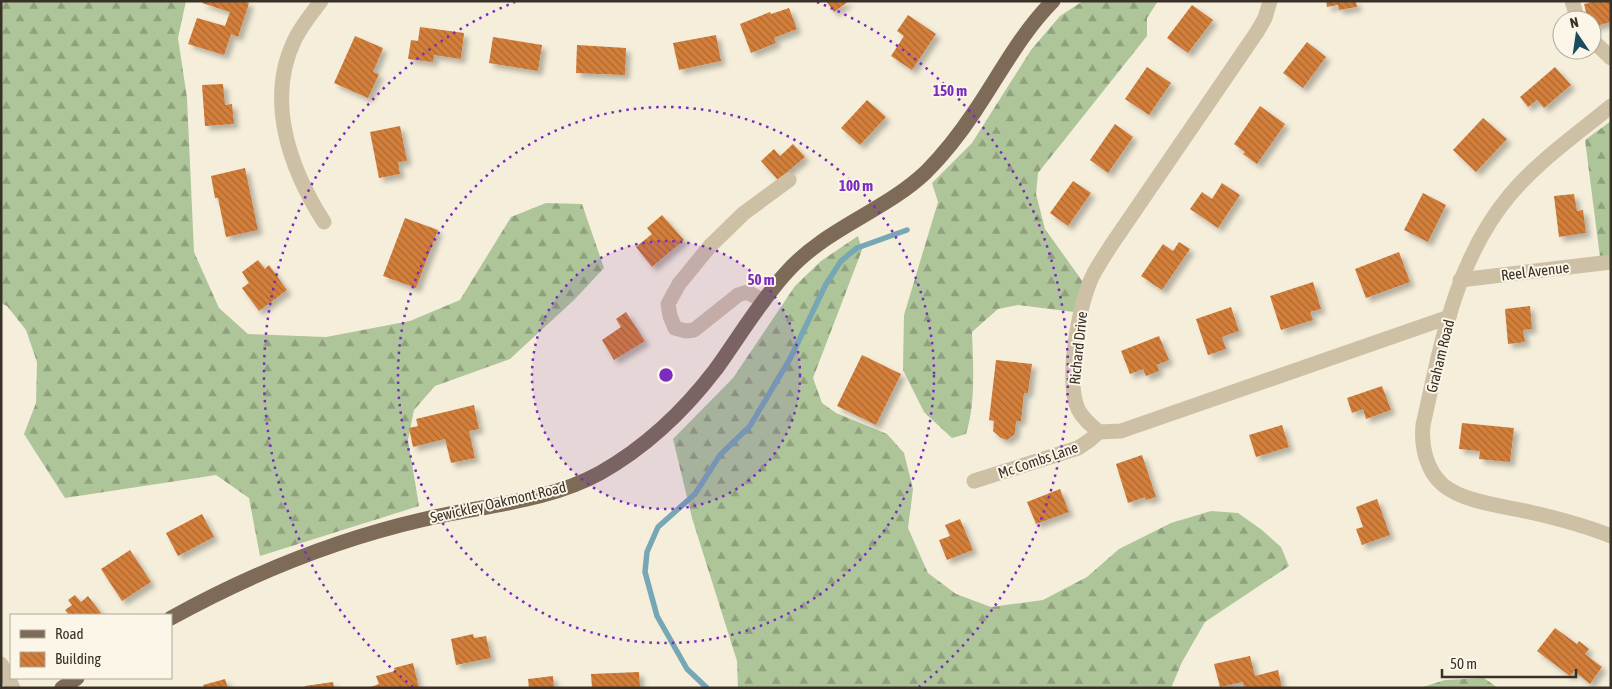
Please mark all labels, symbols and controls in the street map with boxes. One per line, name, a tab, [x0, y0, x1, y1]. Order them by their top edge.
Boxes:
north arrow	[1552, 10, 1602, 60]
text: N	[1568, 14, 1580, 31]
text: 150 m	[933, 82, 967, 99]
text: 100 m	[839, 177, 873, 194]
street label: Reel Avenue	[1500, 258, 1570, 284]
text: 50 m	[748, 271, 775, 288]
street label: Richard Drive	[1066, 310, 1090, 385]
street label: Graham Road	[1423, 318, 1457, 394]
centre of rings	[657, 366, 675, 384]
street label: Mc Combs Lane	[996, 438, 1080, 482]
street label: Sewickley Oakmont Road	[429, 478, 567, 526]
legend	[10, 614, 172, 679]
text: Road	[55, 625, 84, 642]
scale bar	[1442, 646, 1576, 678]
text: Building	[55, 650, 101, 667]
text: 50 m	[1450, 655, 1477, 672]

